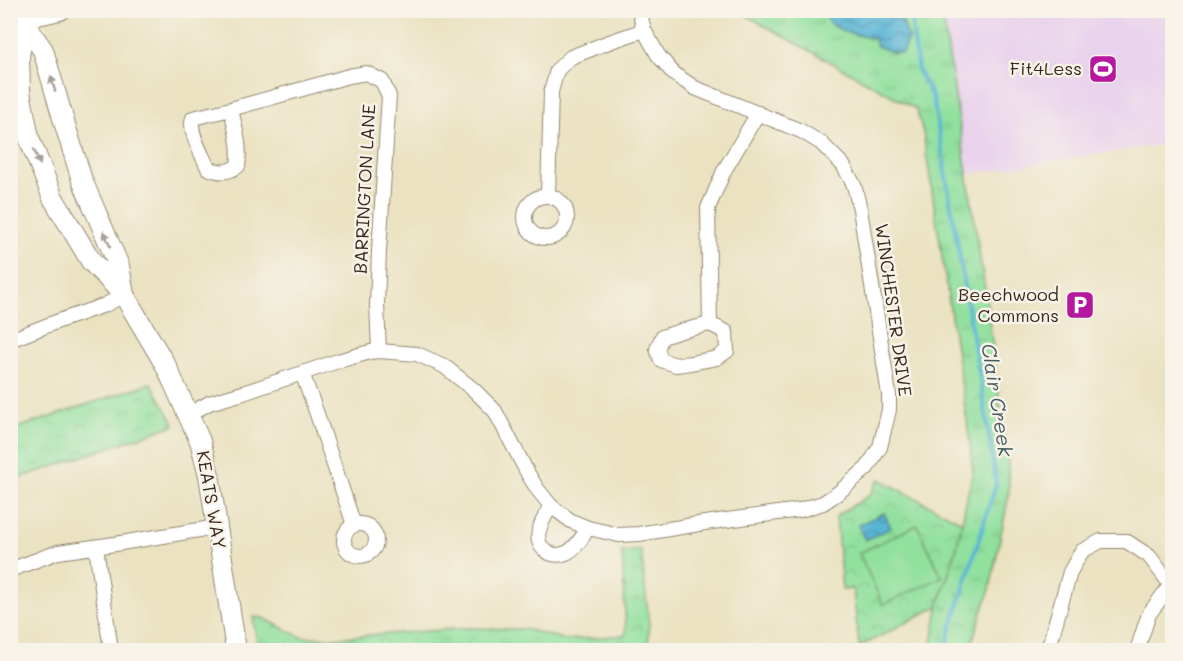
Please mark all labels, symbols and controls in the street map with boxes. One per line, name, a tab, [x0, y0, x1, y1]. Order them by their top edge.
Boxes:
sports icon: Fit4Less	[1087, 53, 1119, 85]
place label: Fit4Less	[1010, 56, 1082, 80]
one-way arrow	[48, 75, 57, 93]
street label: BARRINGTON LANE	[348, 103, 380, 274]
one-way arrow	[32, 149, 42, 167]
street label: WINCHESTER DRIVE	[870, 222, 918, 398]
one-way arrow	[102, 230, 112, 248]
place label: Beechwood Commons	[958, 282, 1059, 327]
parking icon: Beechwood Commons	[1064, 289, 1096, 321]
water label: Clair Creek	[976, 341, 1020, 459]
street label: KEATS WAY	[192, 449, 232, 551]

